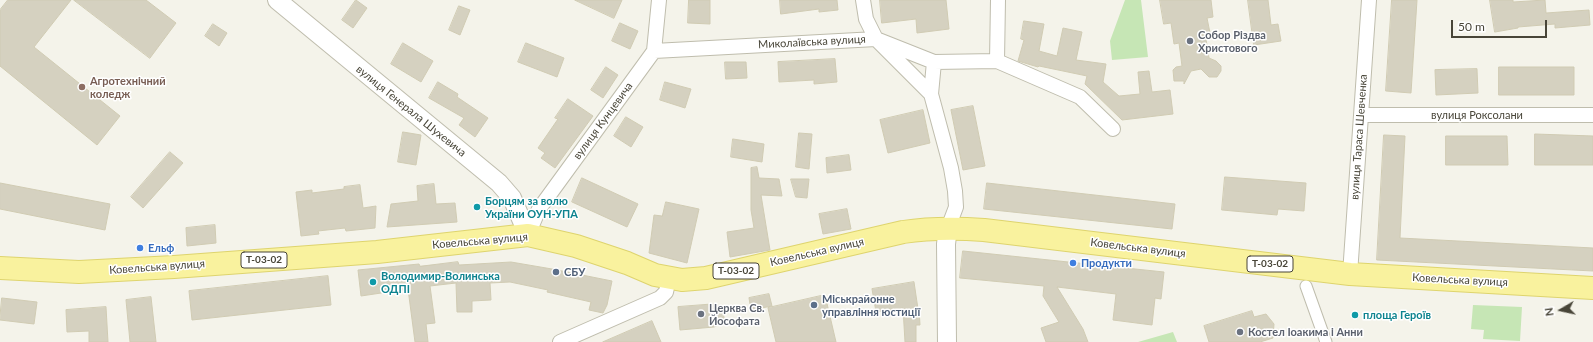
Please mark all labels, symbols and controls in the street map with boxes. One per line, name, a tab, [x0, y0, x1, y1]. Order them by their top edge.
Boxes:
scale bar	[1453, 12, 1549, 38]
text: 50 m	[1458, 19, 1485, 34]
place label: Собор Різдва Христового	[1198, 28, 1266, 54]
street label: Миколаївська вулиця	[758, 33, 866, 51]
marker: Собор Різдва Христового	[1185, 36, 1195, 46]
street label: вулиця Генерала Шухевича	[353, 63, 469, 159]
place label: Агротехнічний коледж	[90, 74, 166, 100]
street label: вулиця Тараса Шевченка	[1348, 74, 1370, 200]
street label: вулиця Кунцевича	[571, 80, 635, 162]
marker: Агротехнічний коледж	[77, 82, 87, 92]
street label: вулиця Роксолани	[1431, 108, 1523, 122]
place label: Борцям за волю України ОУН-УПА	[485, 194, 578, 220]
marker: Борцям за волю України ОУН-УПА	[472, 202, 482, 212]
street label: Ковельська вулиця	[432, 230, 528, 252]
street label: Ковельська вулиця	[769, 235, 865, 269]
street label: Ковельська вулиця	[1090, 236, 1186, 260]
place label: Ельф	[148, 241, 174, 255]
marker: Ельф	[135, 243, 145, 253]
road number: Т-03-02	[241, 252, 287, 268]
place label: Продукти	[1081, 256, 1132, 270]
road number: Т-03-02	[1247, 256, 1293, 272]
street label: Ковельська вулиця	[109, 257, 205, 277]
marker: Продукти	[1068, 258, 1078, 268]
road number: Т-03-02	[713, 263, 759, 279]
place label: СБУ	[564, 265, 585, 279]
marker: СБУ	[551, 267, 561, 277]
place label: Володимир-Волинська ОДПІ	[381, 269, 500, 295]
street label: Ковельська вулиця	[1412, 271, 1508, 289]
marker: Володимир-Волинська ОДПІ	[368, 277, 378, 287]
north arrow	[1541, 290, 1581, 330]
place label: Міськрайонне управління юстиції	[822, 292, 920, 318]
marker: Міськрайонне управління юстиції	[809, 300, 819, 310]
place label: Церква Св. Йософата	[709, 301, 765, 327]
text: N	[1542, 307, 1556, 317]
place label: площа Героїв	[1363, 308, 1431, 322]
marker: Церква Св. Йософата	[696, 309, 706, 319]
marker: площа Героїв	[1350, 310, 1360, 320]
place label: Костел Іоакима і Анни	[1248, 325, 1363, 339]
marker: Костел Іоакима і Анни	[1235, 327, 1245, 337]

